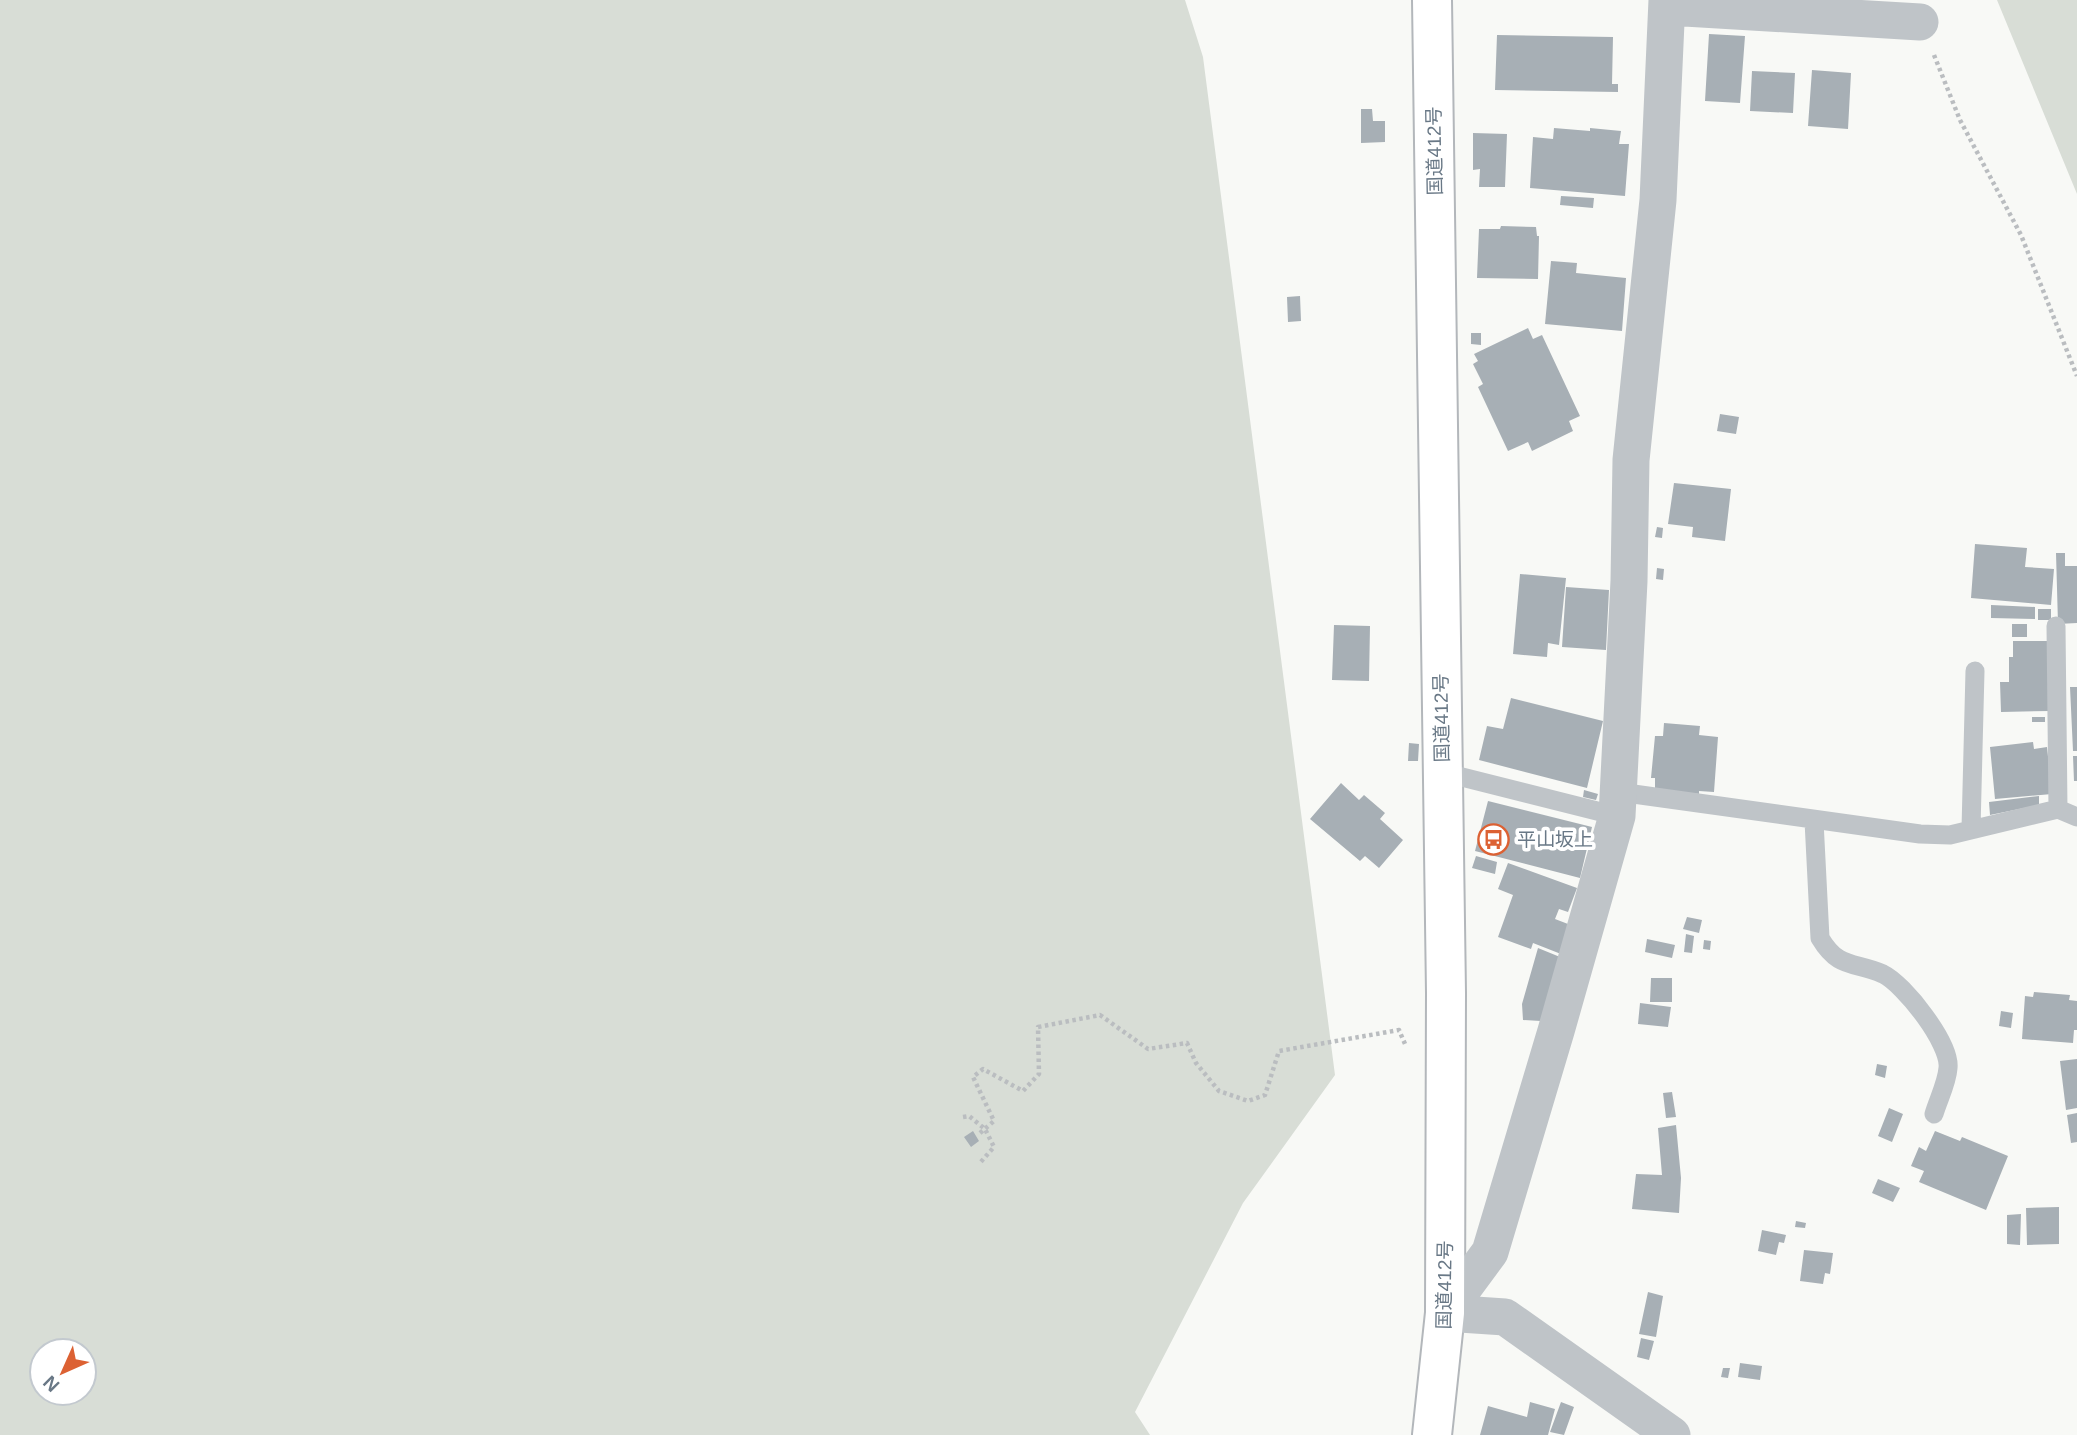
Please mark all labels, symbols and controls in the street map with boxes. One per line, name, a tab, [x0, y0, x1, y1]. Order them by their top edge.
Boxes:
street label: 国道412号	[1423, 106, 1446, 196]
street label: 国道412号	[1430, 673, 1453, 763]
bus stop icon: 平山坂上	[1477, 822, 1511, 856]
place label: 平山坂上	[1517, 829, 1593, 850]
street label: 国道412号	[1433, 1240, 1456, 1330]
north arrow	[28, 1337, 98, 1407]
text: N	[39, 1371, 64, 1396]

